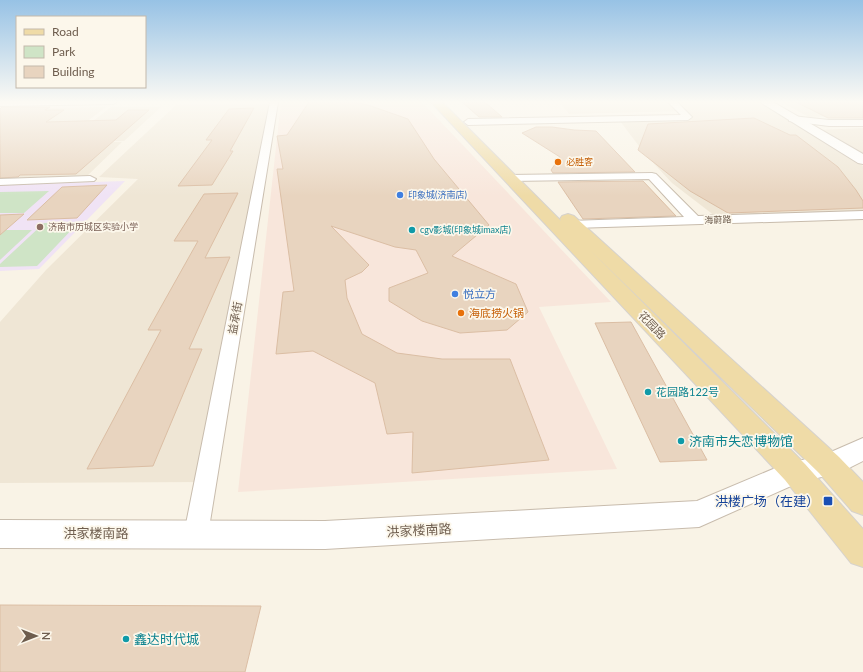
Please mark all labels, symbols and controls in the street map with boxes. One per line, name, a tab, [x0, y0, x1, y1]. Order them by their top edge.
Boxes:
legend	[16, 16, 146, 88]
text: Road	[52, 24, 79, 39]
text: Park	[52, 44, 76, 59]
text: Building	[52, 64, 95, 79]
place label: 必胜客	[566, 156, 593, 167]
marker: 必胜客	[553, 157, 563, 167]
place label: 印象城(济南店)	[408, 189, 467, 200]
marker: 印象城(济南店)	[395, 190, 405, 200]
street label: 海蔚路	[704, 214, 732, 225]
place label: 济南市历城区实验小学	[48, 221, 138, 232]
marker: 济南市历城区实验小学	[35, 222, 45, 232]
place label: cgv影城(印象城imax店)	[420, 224, 511, 235]
marker: cgv影城(印象城imax店)	[407, 225, 417, 235]
place label: 悦立方	[463, 287, 496, 300]
marker: 悦立方	[450, 289, 460, 299]
street label: 益承街	[225, 301, 244, 335]
place label: 海底捞火锅	[469, 306, 524, 319]
marker: 海底捞火锅	[456, 308, 466, 318]
street label: 花园路	[636, 308, 668, 341]
place label: 花园路122号	[656, 385, 719, 398]
marker: 花园路122号	[643, 387, 653, 397]
place label: 济南市失恋博物馆	[689, 433, 793, 449]
marker: 济南市失恋博物馆	[676, 436, 686, 446]
place label: 洪楼广场（在建）	[715, 493, 819, 509]
marker: 洪楼广场（在建）	[822, 495, 834, 507]
street label: 洪家楼南路	[386, 520, 452, 540]
street label: 洪家楼南路	[63, 525, 129, 541]
north arrow	[16, 616, 56, 656]
place label: 鑫达时代城	[134, 631, 199, 647]
text: N	[40, 632, 53, 640]
marker: 鑫达时代城	[121, 634, 131, 644]

